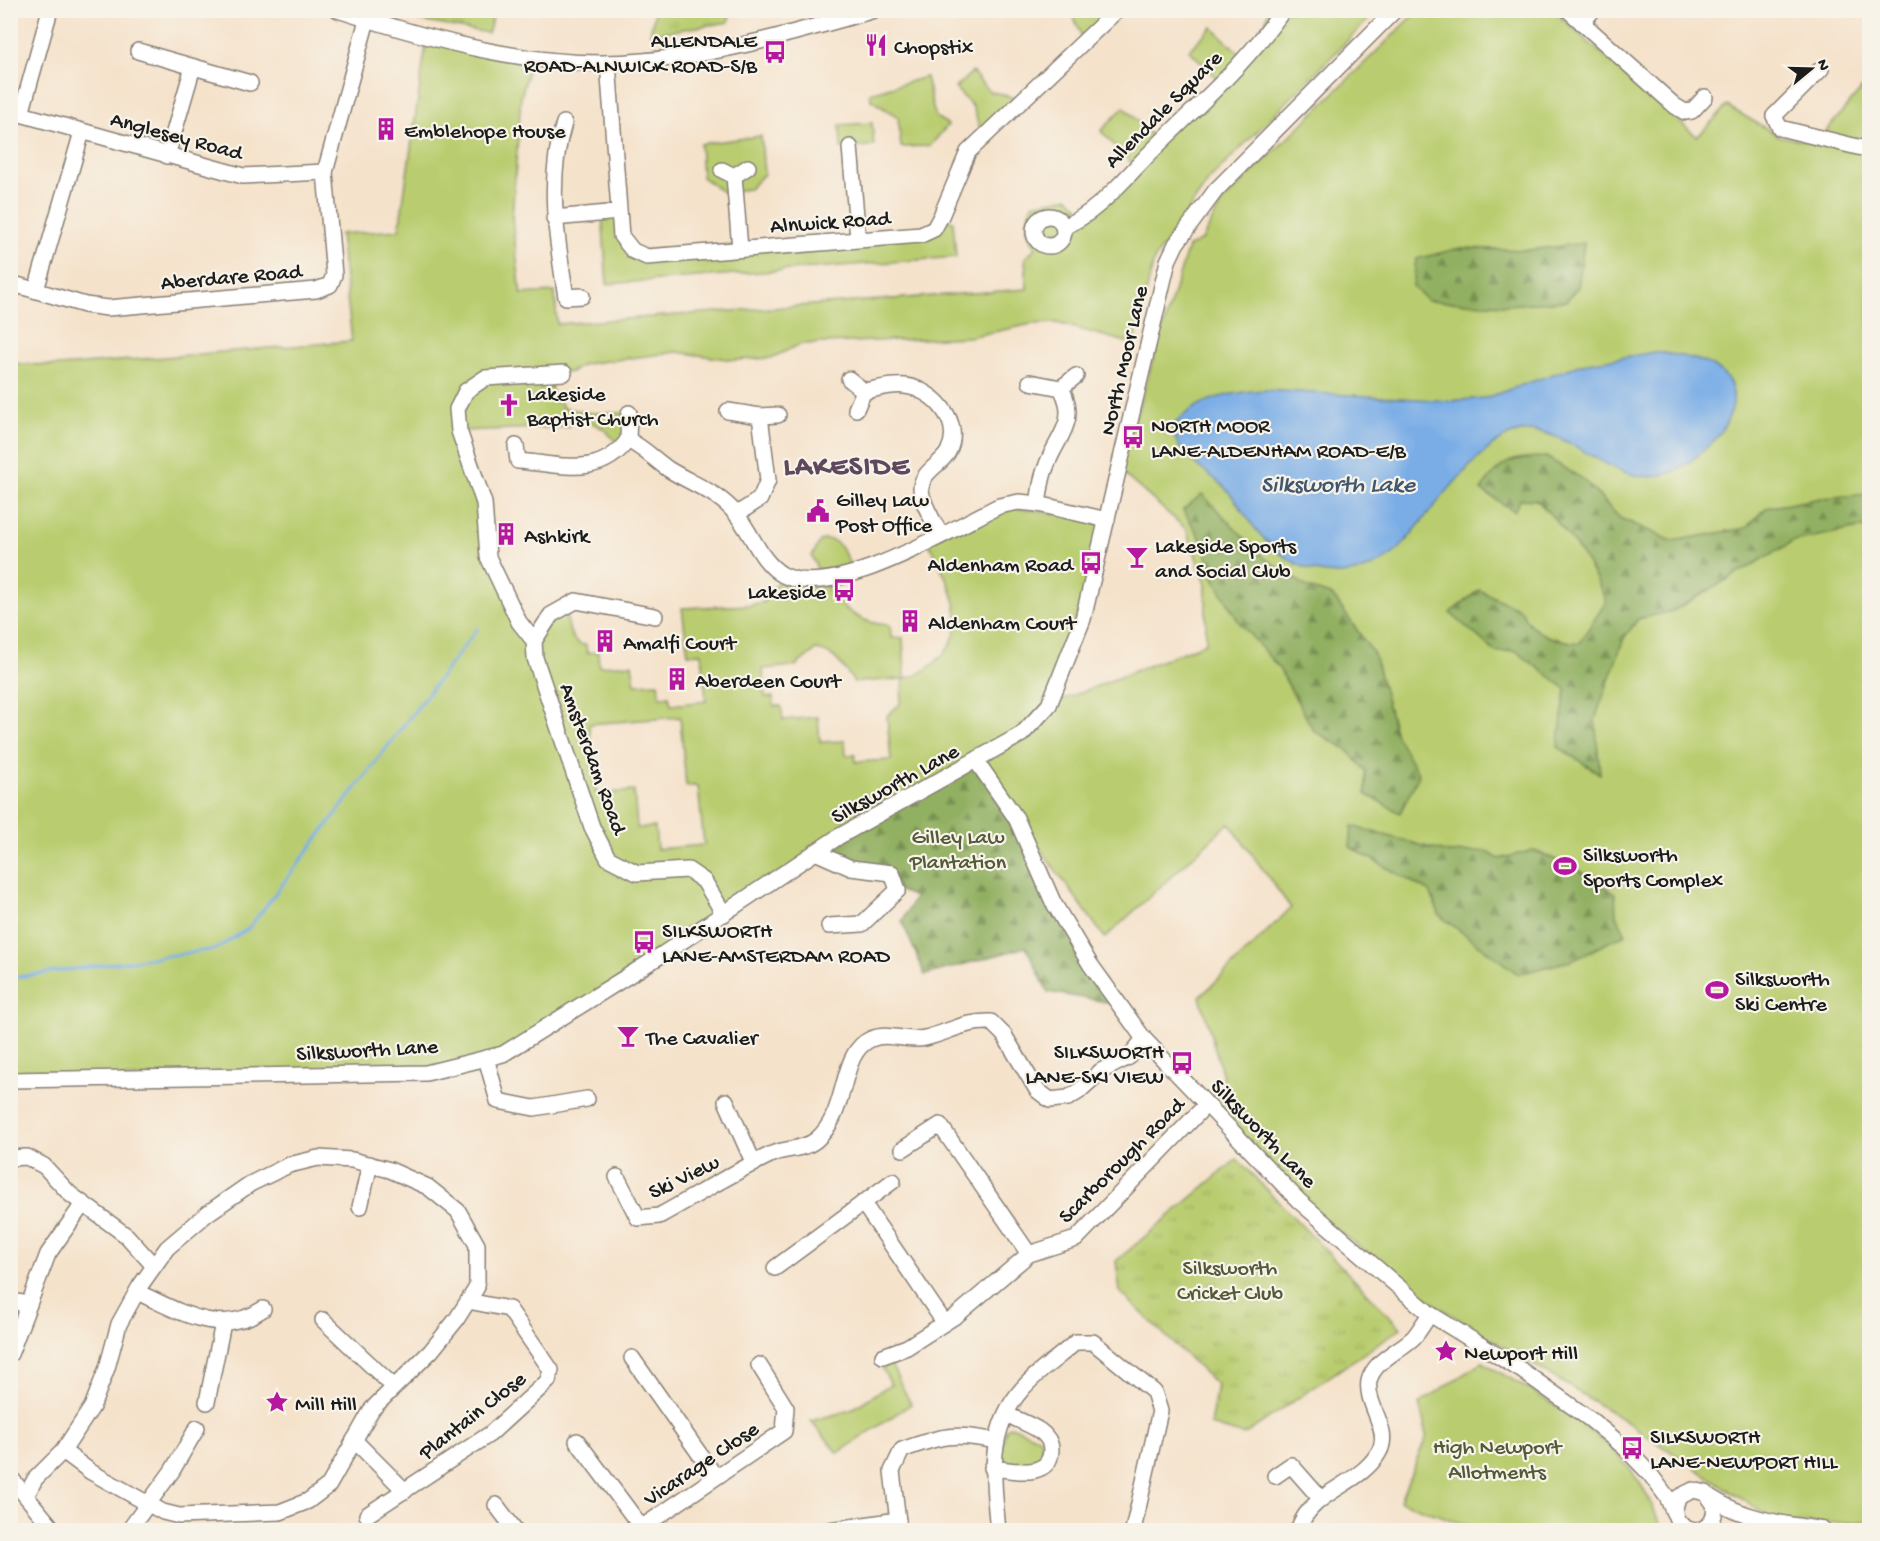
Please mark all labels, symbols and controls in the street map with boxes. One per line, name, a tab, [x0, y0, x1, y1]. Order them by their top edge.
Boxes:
place label: ALLENDALE ROAD-ALNWICK ROAD-S/B	[524, 30, 758, 81]
restaurant icon: Chopstix	[863, 32, 889, 58]
place label: Chopstix	[894, 36, 974, 62]
bus stop icon: ALLENDALE ROAD-ALNWICK ROAD-S/B	[762, 39, 788, 65]
north arrow	[1781, 39, 1841, 99]
street label: Allendale Square	[1100, 46, 1230, 175]
text: N	[1811, 57, 1833, 74]
street label: Anglesey Road	[107, 108, 247, 169]
building icon: Emblehope House	[373, 116, 399, 142]
place label: Emblehope House	[404, 120, 566, 146]
street label: Alnwick Road	[769, 207, 893, 241]
street label: Aberdare Road	[160, 260, 305, 298]
street label: North Moor Lane	[1096, 283, 1156, 438]
place label: Lakeside Baptist Church	[526, 383, 659, 434]
church icon: Lakeside Baptist Church	[496, 392, 522, 418]
place label: NORTH MOOR LANE-ALDENHAM ROAD-E/B	[1151, 415, 1406, 466]
bus stop icon: NORTH MOOR LANE-ALDENHAM ROAD-E/B	[1120, 424, 1146, 450]
district label: LAKESIDE	[783, 452, 911, 485]
water label: Silksworth Lake	[1261, 472, 1417, 501]
place label: Gilley Law Post Office	[835, 489, 933, 540]
public building icon: Gilley Law Post Office	[805, 498, 831, 524]
building icon: Ashkirk	[493, 521, 519, 547]
place label: Ashkirk	[524, 525, 591, 551]
place label: Lakeside Sports and Social Club	[1155, 535, 1297, 586]
bar icon: Lakeside Sports and Social Club	[1124, 544, 1150, 570]
bus stop icon: Aldenham Road	[1078, 550, 1104, 576]
place label: Aldenham Road	[928, 554, 1075, 580]
bus stop icon: Lakeside	[831, 577, 857, 603]
place label: Lakeside	[747, 581, 827, 607]
building icon: Aldenham Court	[897, 608, 923, 634]
place label: Aldenham Court	[928, 612, 1078, 638]
building icon: Amalfi Court	[592, 628, 618, 654]
place label: Amalfi Court	[623, 632, 738, 658]
building icon: Aberdeen Court	[664, 666, 690, 692]
place label: Aberdeen Court	[695, 670, 842, 696]
street label: Amsterdam Road	[552, 680, 631, 840]
street label: Silksworth Lane	[828, 739, 965, 831]
park label: Gilley Law Plantation	[909, 826, 1007, 877]
place label: Silksworth Sports Complex	[1583, 844, 1724, 895]
sports icon: Silksworth Sports Complex	[1552, 853, 1578, 879]
place label: SILKSWORTH LANE-AMSTERDAM ROAD	[662, 920, 891, 971]
bus stop icon: SILKSWORTH LANE-AMSTERDAM ROAD	[631, 929, 657, 955]
place label: Silksworth Ski Centre	[1735, 968, 1830, 1019]
sports icon: Silksworth Ski Centre	[1704, 977, 1730, 1003]
bar icon: The Cavalier	[615, 1023, 641, 1049]
place label: The Cavalier	[644, 1027, 760, 1053]
street label: Silksworth Lane	[296, 1035, 439, 1069]
place label: SILKSWORTH LANE-SKI VIEW	[1025, 1041, 1164, 1092]
bus stop icon: SILKSWORTH LANE-SKI VIEW	[1169, 1050, 1195, 1076]
street label: Silksworth Lane	[1203, 1075, 1321, 1195]
street label: Scarborough Road	[1054, 1092, 1193, 1230]
street label: Ski View	[645, 1150, 724, 1207]
park label: Silksworth Cricket Club	[1177, 1257, 1283, 1308]
place icon: Newport Hill	[1433, 1338, 1459, 1364]
place label: Newport Hill	[1464, 1342, 1578, 1368]
street label: Plantain Close	[414, 1367, 533, 1468]
place icon: Mill Hill	[264, 1389, 290, 1415]
place label: Mill Hill	[295, 1393, 357, 1419]
street label: Vicarage Close	[639, 1417, 765, 1514]
place label: SILKSWORTH LANE-NEWPORT HILL	[1650, 1426, 1838, 1477]
bus stop icon: SILKSWORTH LANE-NEWPORT HILL	[1619, 1435, 1645, 1461]
park label: High Newport Allotments	[1433, 1436, 1563, 1487]

